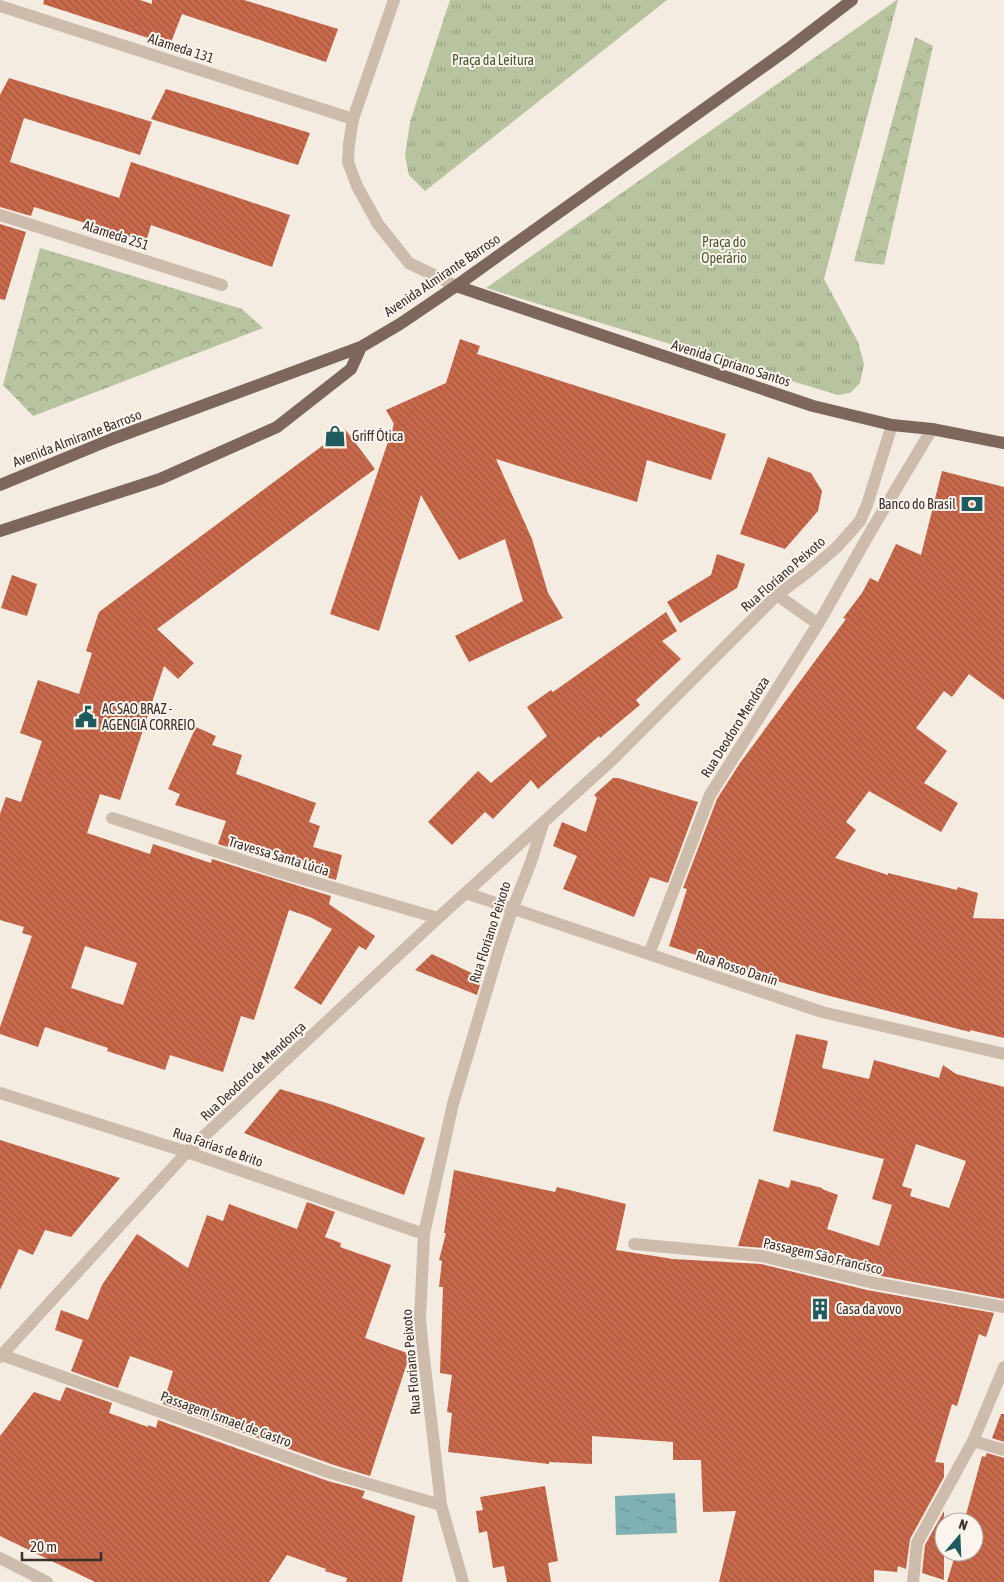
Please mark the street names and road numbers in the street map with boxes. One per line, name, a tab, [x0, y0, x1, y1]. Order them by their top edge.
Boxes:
street label: Alameda 131	[146, 30, 216, 66]
street label: Alameda 251	[81, 217, 151, 253]
street label: Avenida Almirante Barroso	[381, 230, 503, 320]
street label: Avenida Cipriano Santos	[670, 336, 792, 390]
street label: Avenida Almirante Barroso	[10, 406, 144, 470]
street label: Rua Floriano Peixoto	[738, 533, 828, 615]
street label: Rua Deodoro Mendoza	[698, 674, 772, 780]
street label: Travessa Santa Lúcia	[227, 833, 331, 879]
street label: Rua Floriano Peixoto	[466, 879, 514, 985]
street label: Rua Rosso Danin	[694, 947, 780, 989]
street label: Rua Deodoro de Mendonça	[197, 1018, 309, 1124]
street label: Rua Farias de Brito	[171, 1124, 265, 1170]
street label: Passagem São Francisco	[762, 1234, 884, 1278]
street label: Rua Floriano Peixoto	[398, 1309, 424, 1415]
street label: Passagem Ismael de Castro	[158, 1388, 294, 1450]

